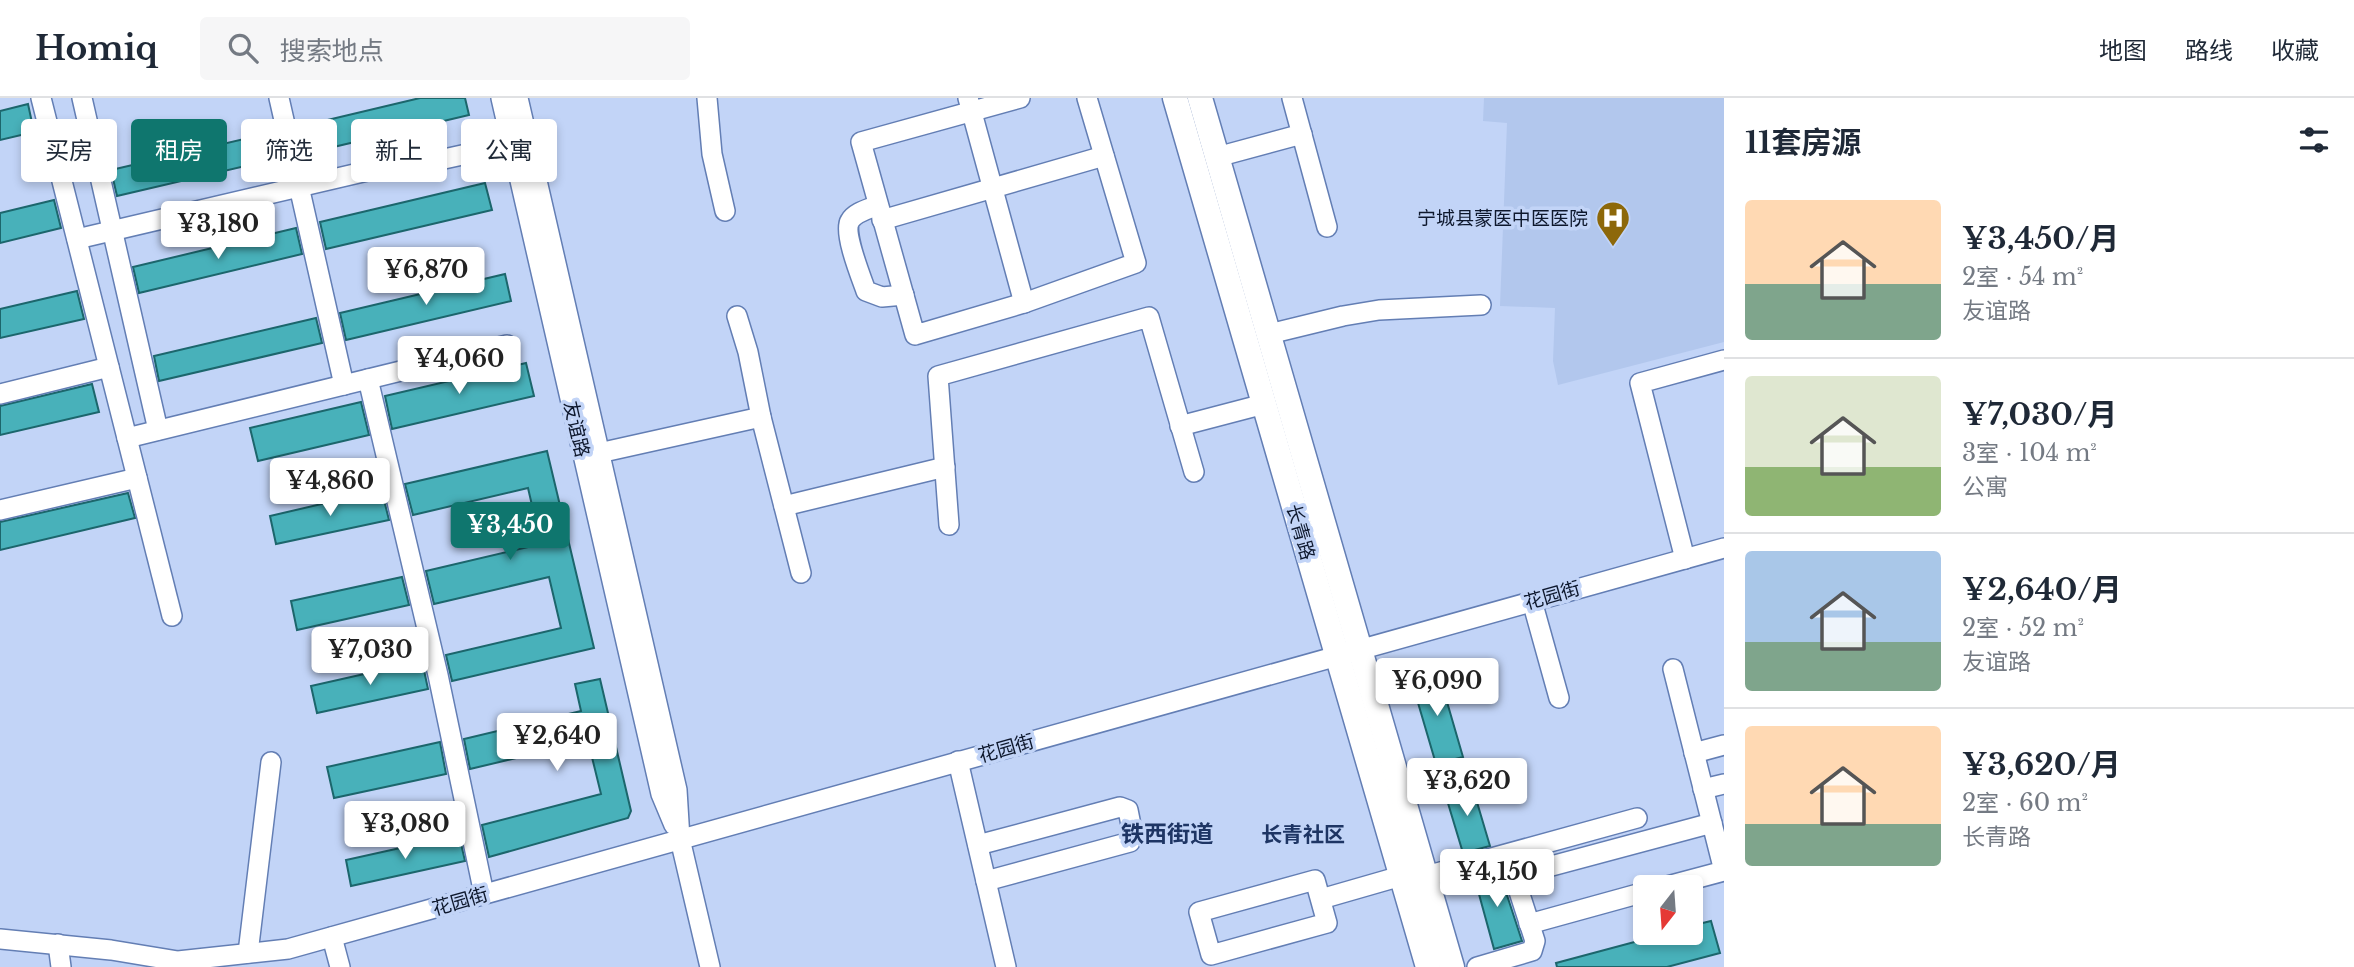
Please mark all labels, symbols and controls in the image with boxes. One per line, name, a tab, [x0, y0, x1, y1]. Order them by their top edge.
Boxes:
search box	[200, 17, 690, 80]
text: Homiq	[35, 28, 158, 69]
icon: search	[224, 29, 262, 67]
text: 搜索地点	[280, 35, 384, 67]
text: 地图	[2099, 36, 2147, 65]
text: 路线	[2185, 36, 2233, 65]
text: 收藏	[2271, 36, 2319, 65]
chip: 买房	[21, 119, 117, 182]
chip: 租房	[131, 119, 227, 182]
chip: 筛选	[241, 119, 337, 182]
chip: 新上	[351, 119, 447, 182]
chip: 公寓	[461, 119, 557, 182]
icon: filters	[2295, 121, 2333, 159]
text: 11套房源	[1745, 124, 1861, 161]
hospital icon: 宁城县蒙医中医医院	[1594, 199, 1632, 248]
pin: ¥3,180	[161, 202, 275, 261]
place label: 宁城县蒙医中医医院	[1417, 207, 1588, 230]
text: ¥3,180	[177, 210, 259, 238]
text: ¥3,450/月	[1962, 220, 2119, 257]
icon: home	[1801, 228, 1885, 312]
pin: ¥6,870	[369, 248, 483, 307]
text: ¥6,870	[384, 256, 468, 284]
text: 2室 · 54 m²	[1962, 263, 2083, 291]
text: 友谊路	[1962, 297, 2031, 325]
pin: ¥4,060	[402, 336, 516, 396]
text: ¥4,060	[414, 345, 504, 373]
text: ¥7,030/月	[1962, 396, 2117, 433]
street label: 友谊路	[559, 399, 594, 459]
icon: home	[1801, 404, 1885, 488]
text: 3室 · 104 m²	[1962, 439, 2097, 467]
pin: ¥4,860	[273, 458, 387, 518]
text: ¥4,860	[286, 467, 374, 495]
text: 公寓	[1962, 473, 2008, 501]
street label: 长青路	[1282, 502, 1319, 563]
pin: ¥3,450	[453, 503, 567, 562]
text: ¥3,450	[467, 511, 553, 539]
text: ¥2,640/月	[1962, 571, 2122, 608]
street label: 花园街	[1522, 577, 1583, 614]
icon: home	[1801, 579, 1885, 663]
text: 2室 · 52 m²	[1962, 614, 2084, 642]
pin: ¥7,030	[313, 628, 427, 687]
text: ¥7,030	[327, 636, 413, 664]
text: 友谊路	[1962, 648, 2031, 676]
pin: ¥6,090	[1380, 658, 1494, 718]
text: ¥6,090	[1392, 667, 1482, 695]
pin: ¥2,640	[500, 714, 614, 773]
text: ¥2,640	[513, 722, 601, 750]
street label: 花园街	[976, 730, 1037, 767]
text: ¥3,620/月	[1962, 746, 2121, 783]
icon: home	[1801, 754, 1885, 838]
pin: ¥3,620	[1410, 758, 1524, 818]
text: ¥3,620	[1423, 767, 1511, 795]
text: 2室 · 60 m²	[1962, 789, 2088, 817]
pin: ¥3,080	[348, 802, 462, 861]
text: ¥3,080	[360, 810, 450, 838]
district label: 铁西街道	[1121, 820, 1213, 848]
district label: 长青社区	[1261, 822, 1345, 848]
text: 长青路	[1962, 823, 2031, 851]
pin: ¥4,150	[1440, 850, 1554, 909]
text: ¥4,150	[1456, 858, 1538, 886]
north arrow	[1633, 875, 1703, 945]
map controls	[1633, 875, 1703, 945]
street label: 花园街	[430, 883, 491, 920]

